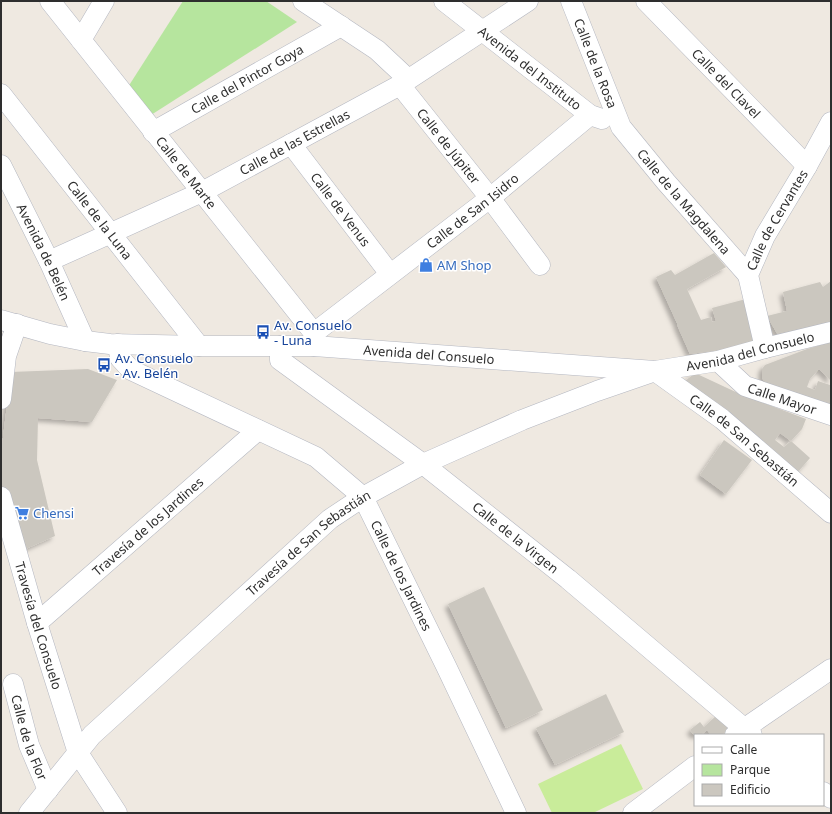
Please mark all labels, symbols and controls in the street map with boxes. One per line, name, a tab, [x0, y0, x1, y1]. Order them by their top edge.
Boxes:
street label: Calle de la Rosa	[570, 16, 622, 111]
street label: Avenida del Instituto	[475, 22, 585, 114]
street label: Calle del Pintor Goya	[187, 40, 307, 118]
street label: Calle del Clavel	[688, 44, 765, 122]
street label: Calle de Júpiter	[413, 104, 485, 188]
street label: Calle de las Estrellas	[236, 105, 353, 179]
street label: Calle de Marte	[152, 132, 221, 213]
street label: Calle de la Magdalena	[633, 145, 735, 258]
street label: Calle de Cervantes	[742, 166, 812, 273]
street label: Calle de Venus	[307, 168, 375, 250]
street label: Calle de San Isidro	[423, 169, 522, 253]
street label: Calle de la Luna	[63, 177, 137, 263]
street label: Avenida de Belén	[13, 200, 75, 303]
place label: AM Shop	[437, 256, 492, 274]
shop icon: AM Shop	[418, 257, 434, 273]
place label: Av. Consuelo - Luna	[274, 316, 352, 349]
bus stop icon: Av. Consuelo - Luna	[255, 324, 271, 340]
street label: Avenida del Consuelo	[685, 327, 816, 375]
street label: Avenida del Consuelo	[363, 341, 495, 368]
place label: Av. Consuelo - Av. Belén	[115, 349, 193, 382]
bus stop icon: Av. Consuelo - Av. Belén	[96, 357, 112, 373]
street label: Calle Mayor	[745, 379, 820, 419]
street label: Calle de San Sebastián	[686, 390, 803, 491]
street label: Travesía de los Jardines	[88, 473, 207, 580]
street label: Travesía de San Sebastián	[242, 486, 374, 600]
street label: Calle de la Virgen	[469, 498, 563, 577]
place label: Chensi	[33, 504, 74, 522]
supermarket icon: Chensi	[14, 505, 30, 521]
street label: Calle de los Jardines	[367, 517, 436, 634]
street label: Travesía del Consuelo	[11, 560, 66, 692]
street label: Calle de la Flor	[7, 693, 52, 784]
legend	[694, 734, 824, 806]
text: Calle	[730, 741, 758, 758]
text: Parque	[730, 761, 771, 778]
text: Edificio	[730, 781, 771, 798]

